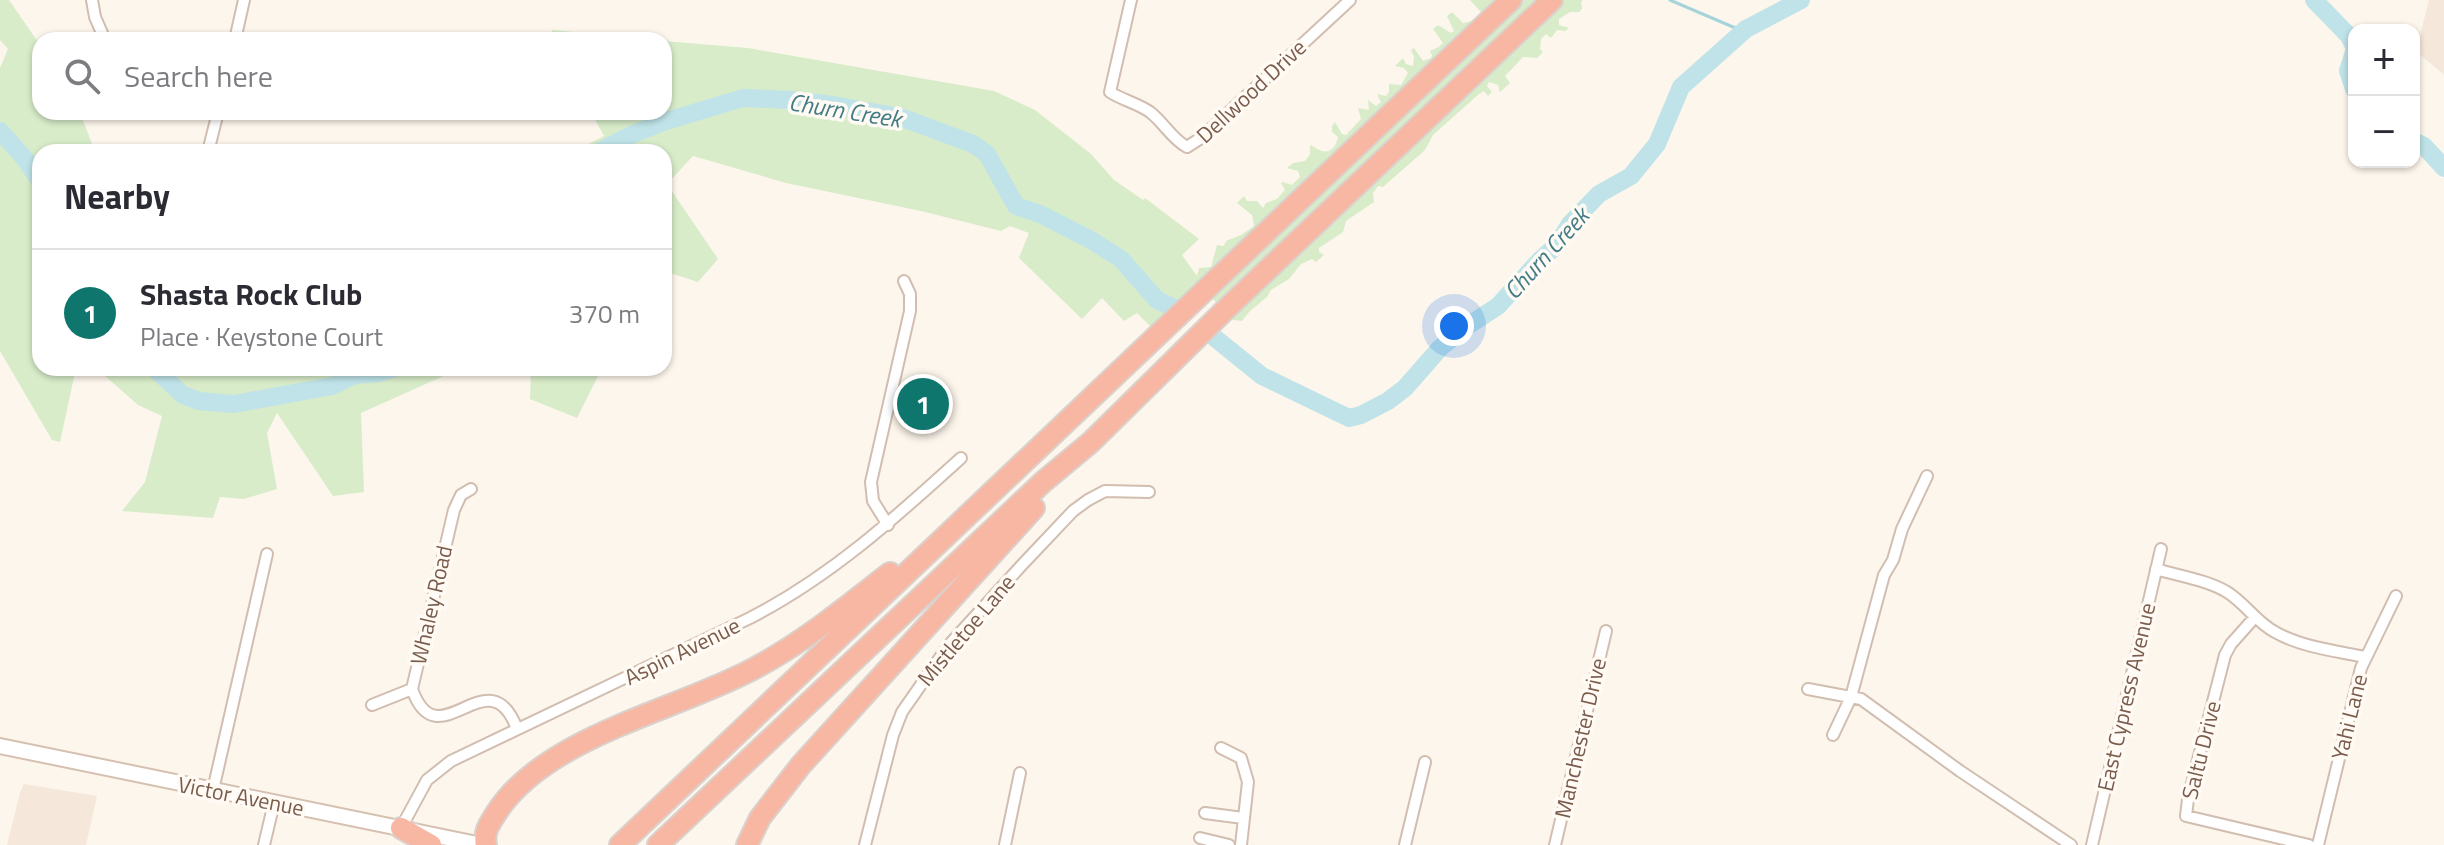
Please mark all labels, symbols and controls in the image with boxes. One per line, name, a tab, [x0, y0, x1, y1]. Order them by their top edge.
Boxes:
map controls	[2348, 24, 2420, 168]
button: +	[2348, 24, 2420, 96]
street label: Dellwood Drive	[1188, 31, 1314, 151]
search box	[32, 32, 672, 120]
text: Search here	[124, 53, 273, 99]
icon: search	[60, 54, 104, 98]
water label: Churn Creek	[786, 83, 907, 137]
button: −	[2348, 96, 2420, 168]
text: Nearby	[64, 170, 170, 222]
water label: Churn Creek	[1495, 196, 1599, 307]
text: Shasta Rock Club	[140, 271, 362, 317]
text: 1	[83, 294, 97, 333]
text: 370 m	[569, 294, 640, 333]
your location	[1434, 306, 1474, 346]
text: Place · Keystone Court	[140, 317, 383, 356]
pin: 1	[897, 374, 949, 434]
street label: Whaley Road	[401, 542, 461, 668]
street label: Mistletoe Lane	[909, 567, 1023, 693]
street label: East Cypress Avenue	[2088, 599, 2164, 795]
street label: Aspin Avenue	[618, 608, 746, 694]
street label: Manchester Drive	[1545, 655, 1615, 821]
street label: Yahi Lane	[2322, 670, 2376, 764]
street label: Saltu Drive	[2172, 697, 2230, 803]
street label: Victor Avenue	[175, 767, 307, 825]

